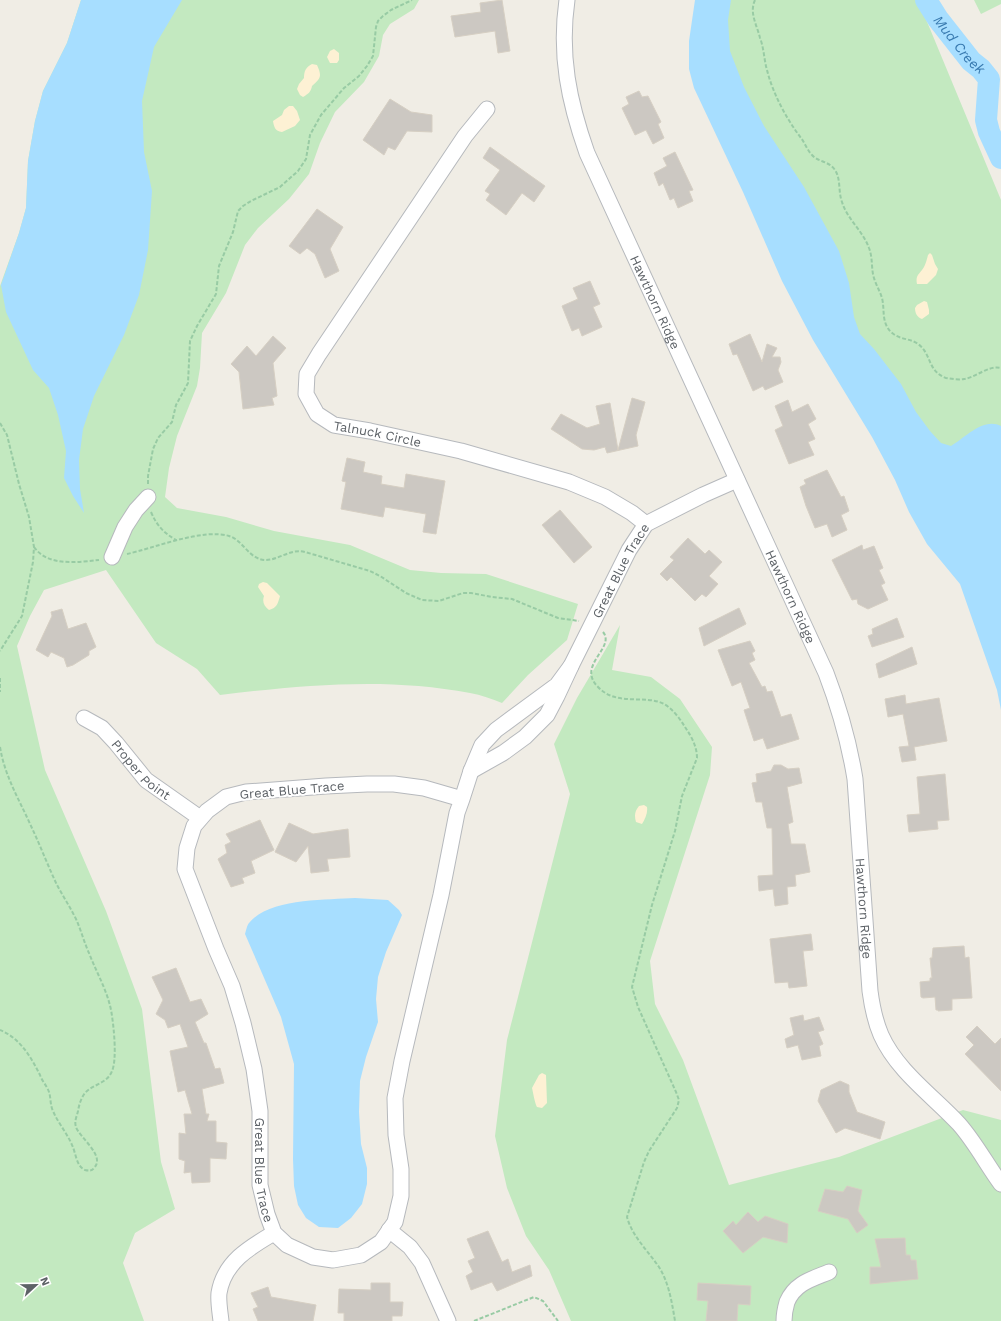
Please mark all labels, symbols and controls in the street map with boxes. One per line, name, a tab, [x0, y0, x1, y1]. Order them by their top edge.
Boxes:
water label: Mud Creek	[930, 12, 989, 77]
street label: Hawthorn Ridge	[628, 253, 683, 351]
street label: Talnuck Circle	[333, 418, 423, 450]
street label: Great Blue Trace	[589, 520, 652, 620]
street label: Hawthorn Ridge	[763, 547, 819, 646]
street label: Proper Point	[109, 736, 174, 803]
street label: Great Blue Trace	[239, 778, 345, 802]
street label: Hawthorn Ridge	[853, 857, 875, 959]
street label: Great Blue Trace	[253, 1118, 277, 1224]
north arrow	[16, 1265, 56, 1305]
text: N	[37, 1275, 52, 1288]

